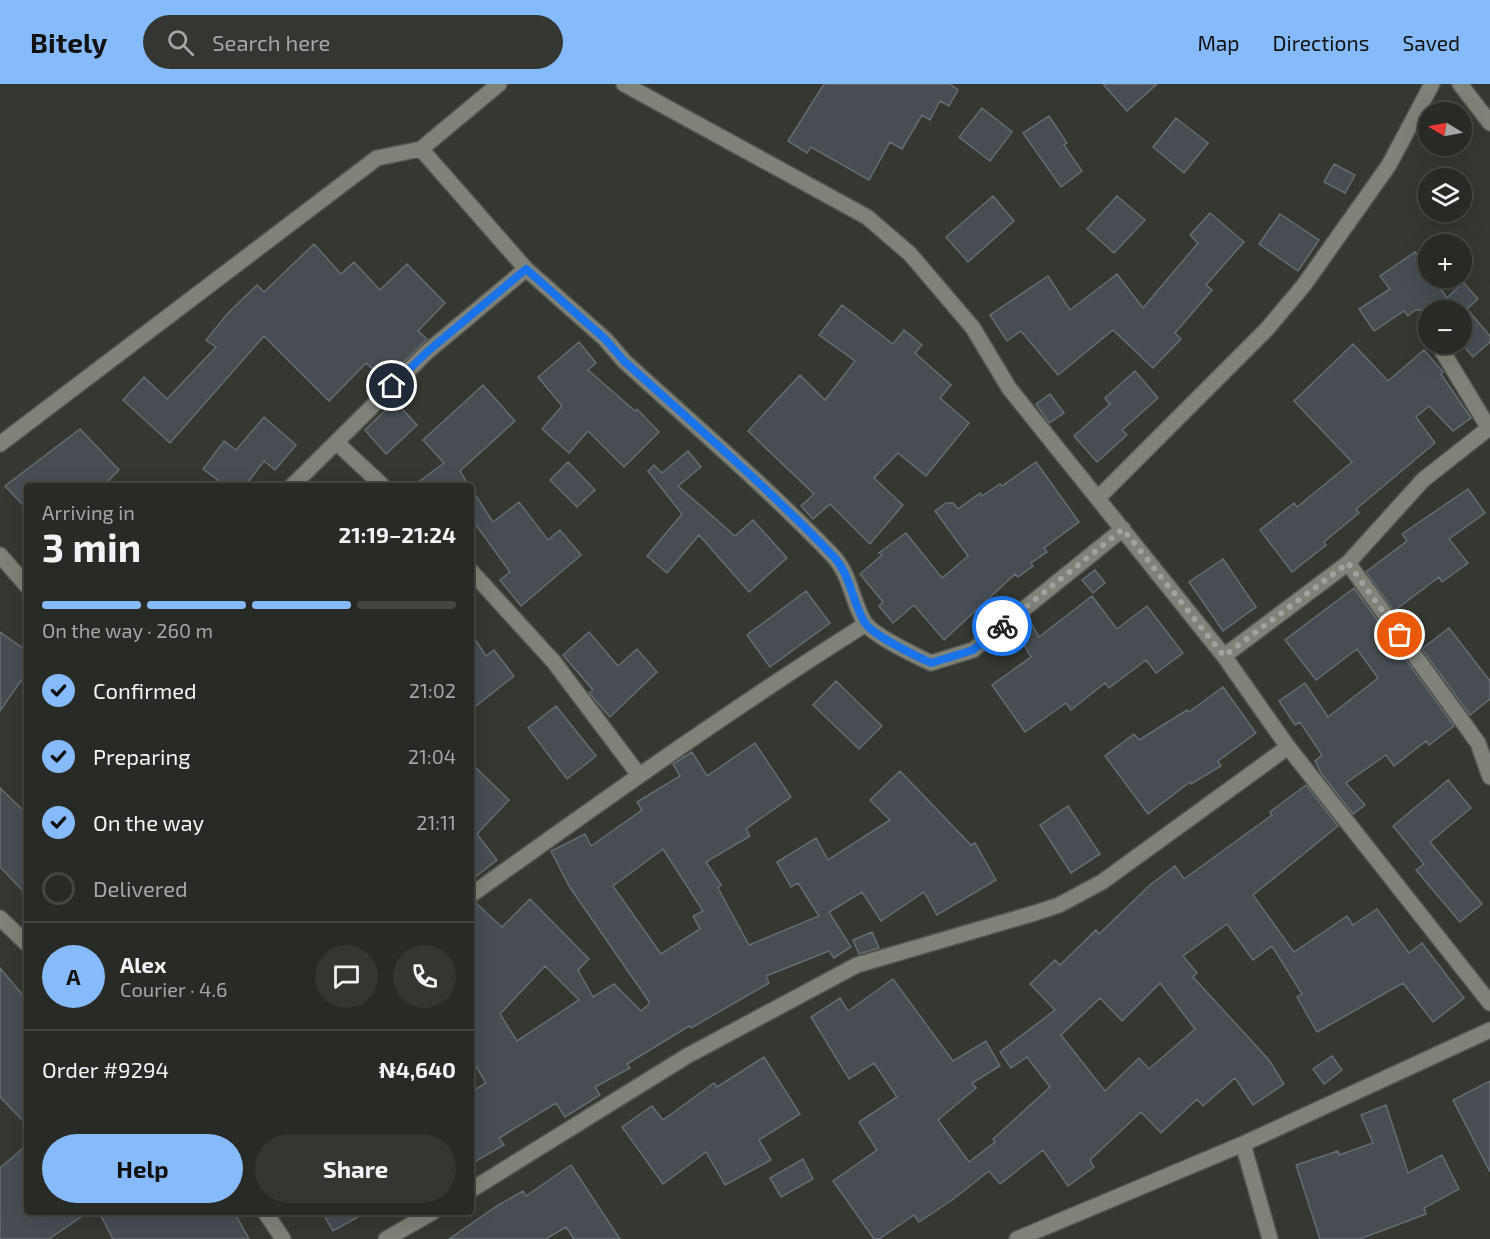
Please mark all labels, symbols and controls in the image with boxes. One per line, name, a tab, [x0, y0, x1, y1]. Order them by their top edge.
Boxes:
search box	[143, 15, 563, 69]
text: Bitely	[30, 25, 107, 59]
icon: search	[164, 26, 197, 59]
text: Search here	[212, 29, 330, 55]
text: Map	[1197, 30, 1240, 55]
text: Directions	[1273, 30, 1369, 55]
text: Saved	[1402, 30, 1460, 55]
north arrow	[1418, 102, 1472, 156]
map controls	[1418, 102, 1472, 354]
button: layers	[1418, 168, 1472, 222]
button: +	[1418, 234, 1472, 288]
button: −	[1418, 300, 1472, 354]
pin	[366, 360, 417, 411]
icon: home	[375, 369, 408, 402]
text: Arriving in	[42, 500, 135, 524]
text: 21:19–21:24	[339, 521, 456, 547]
text: 3 min	[42, 523, 141, 570]
courier	[972, 596, 1032, 656]
pin	[1374, 609, 1425, 660]
icon: bike	[986, 610, 1019, 643]
text: On the way · 260 m	[42, 618, 213, 642]
icon: bag	[1383, 618, 1416, 651]
icon: check	[42, 674, 75, 707]
text: Confirmed	[93, 677, 197, 703]
text: 21:02	[409, 678, 456, 702]
icon: check	[42, 740, 75, 773]
text: Preparing	[93, 743, 191, 769]
text: 21:04	[408, 744, 456, 768]
icon: check	[42, 806, 75, 839]
text: On the way	[93, 809, 204, 835]
text: 21:11	[416, 810, 456, 834]
text: Delivered	[93, 875, 188, 901]
button: chat	[315, 945, 378, 1008]
button: phone	[393, 945, 456, 1008]
text: Alex	[120, 951, 166, 977]
text: A	[66, 963, 81, 989]
text: Courier · 4.6	[120, 977, 227, 1001]
text: Order #9294	[42, 1056, 169, 1082]
text: ₦4,640	[379, 1056, 456, 1082]
button: Help	[42, 1134, 243, 1203]
button: Share	[255, 1134, 456, 1203]

